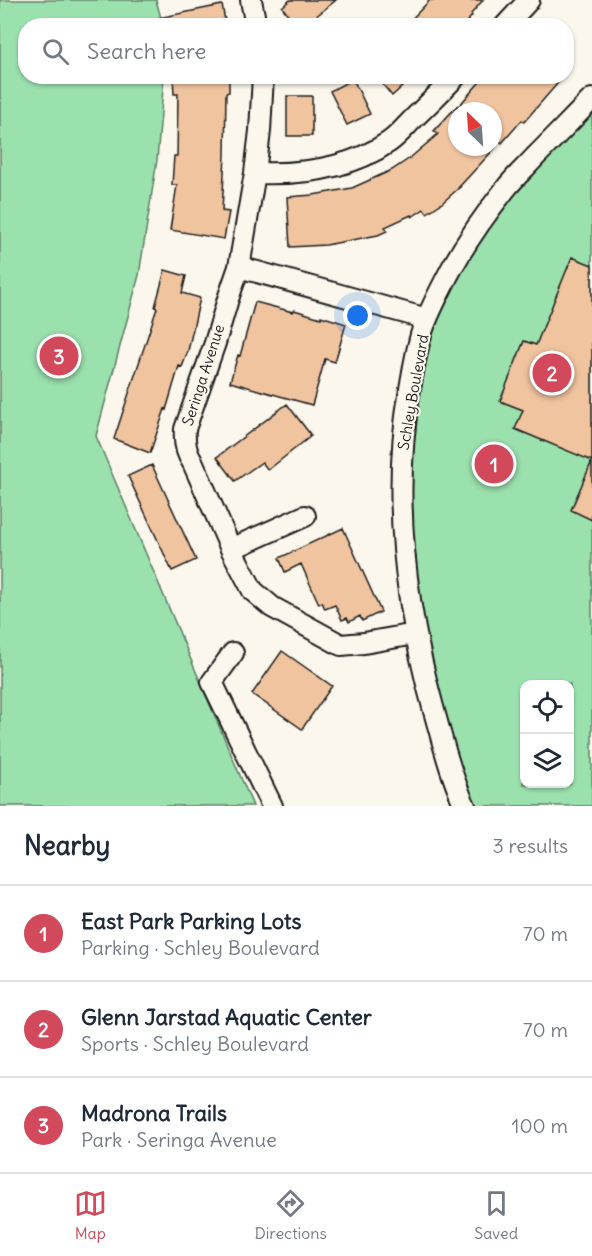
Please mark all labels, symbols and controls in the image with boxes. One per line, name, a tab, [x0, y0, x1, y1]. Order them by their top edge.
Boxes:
search box	[18, 18, 574, 84]
icon: search	[39, 35, 72, 68]
text: Search here	[87, 37, 206, 65]
north arrow	[448, 102, 502, 156]
your location	[343, 301, 372, 330]
street label: Seringa Avenue	[178, 322, 228, 428]
street label: Schley Boulevard	[393, 332, 433, 451]
pin: 3	[40, 334, 78, 378]
pin: 2	[532, 350, 572, 395]
pin: 1	[474, 442, 514, 486]
map controls	[520, 680, 574, 788]
button: locate	[520, 680, 574, 734]
button: layers	[520, 734, 574, 788]
text: Nearby	[24, 829, 110, 862]
text: 3 results	[492, 833, 568, 858]
text: East Park Parking Lots	[81, 907, 302, 935]
text: 1	[40, 921, 47, 946]
text: 70 m	[523, 921, 568, 946]
text: Parking · Schley Boulevard	[81, 935, 320, 960]
text: Glenn Jarstad Aquatic Center	[81, 1003, 372, 1031]
text: 2	[38, 1017, 49, 1042]
text: 70 m	[523, 1017, 568, 1042]
text: Sports · Schley Boulevard	[81, 1031, 309, 1056]
text: Madrona Trails	[81, 1099, 227, 1127]
text: 3	[38, 1113, 49, 1138]
text: 100 m	[511, 1113, 568, 1138]
text: Park · Seringa Avenue	[81, 1127, 277, 1152]
tab: Map	[74, 1187, 107, 1243]
tab: Directions	[254, 1187, 327, 1243]
tab: Saved	[474, 1187, 518, 1243]

